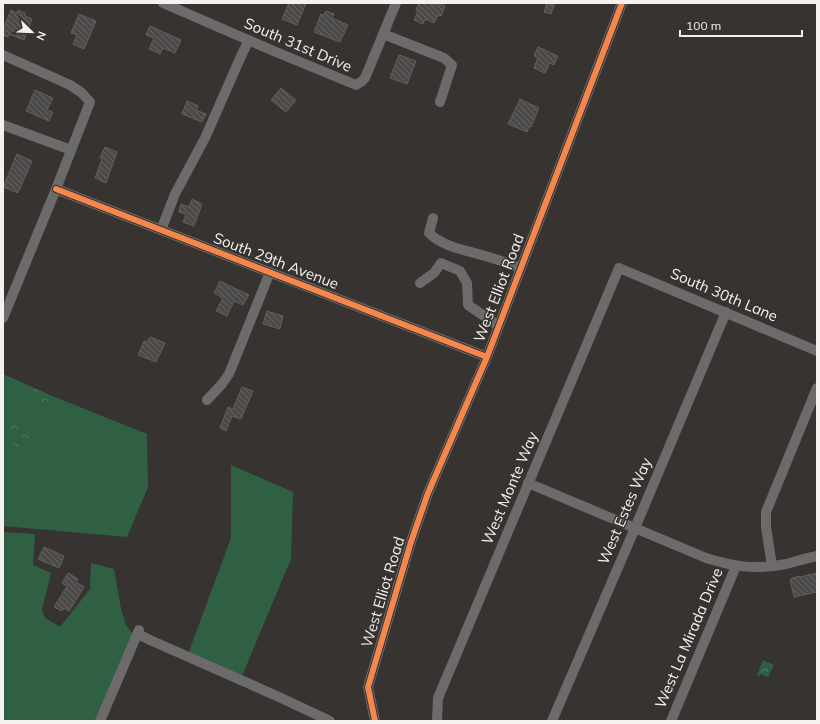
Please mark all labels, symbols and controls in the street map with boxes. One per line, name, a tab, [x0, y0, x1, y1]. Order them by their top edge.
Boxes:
north arrow	[12, 12, 52, 52]
scale bar	[680, 12, 802, 38]
street label: South 31st Drive	[241, 13, 355, 76]
text: 100 m	[686, 18, 721, 33]
text: N	[33, 29, 49, 42]
street label: South 29th Avenue	[211, 228, 342, 293]
street label: West Elliot Road	[469, 231, 528, 345]
street label: South 30th Lane	[668, 263, 781, 326]
street label: West Monte Way	[477, 429, 542, 547]
street label: West Estes Way	[594, 455, 656, 567]
street label: West Elliot Road	[357, 534, 408, 649]
street label: West La Mirada Drive	[650, 565, 727, 711]

